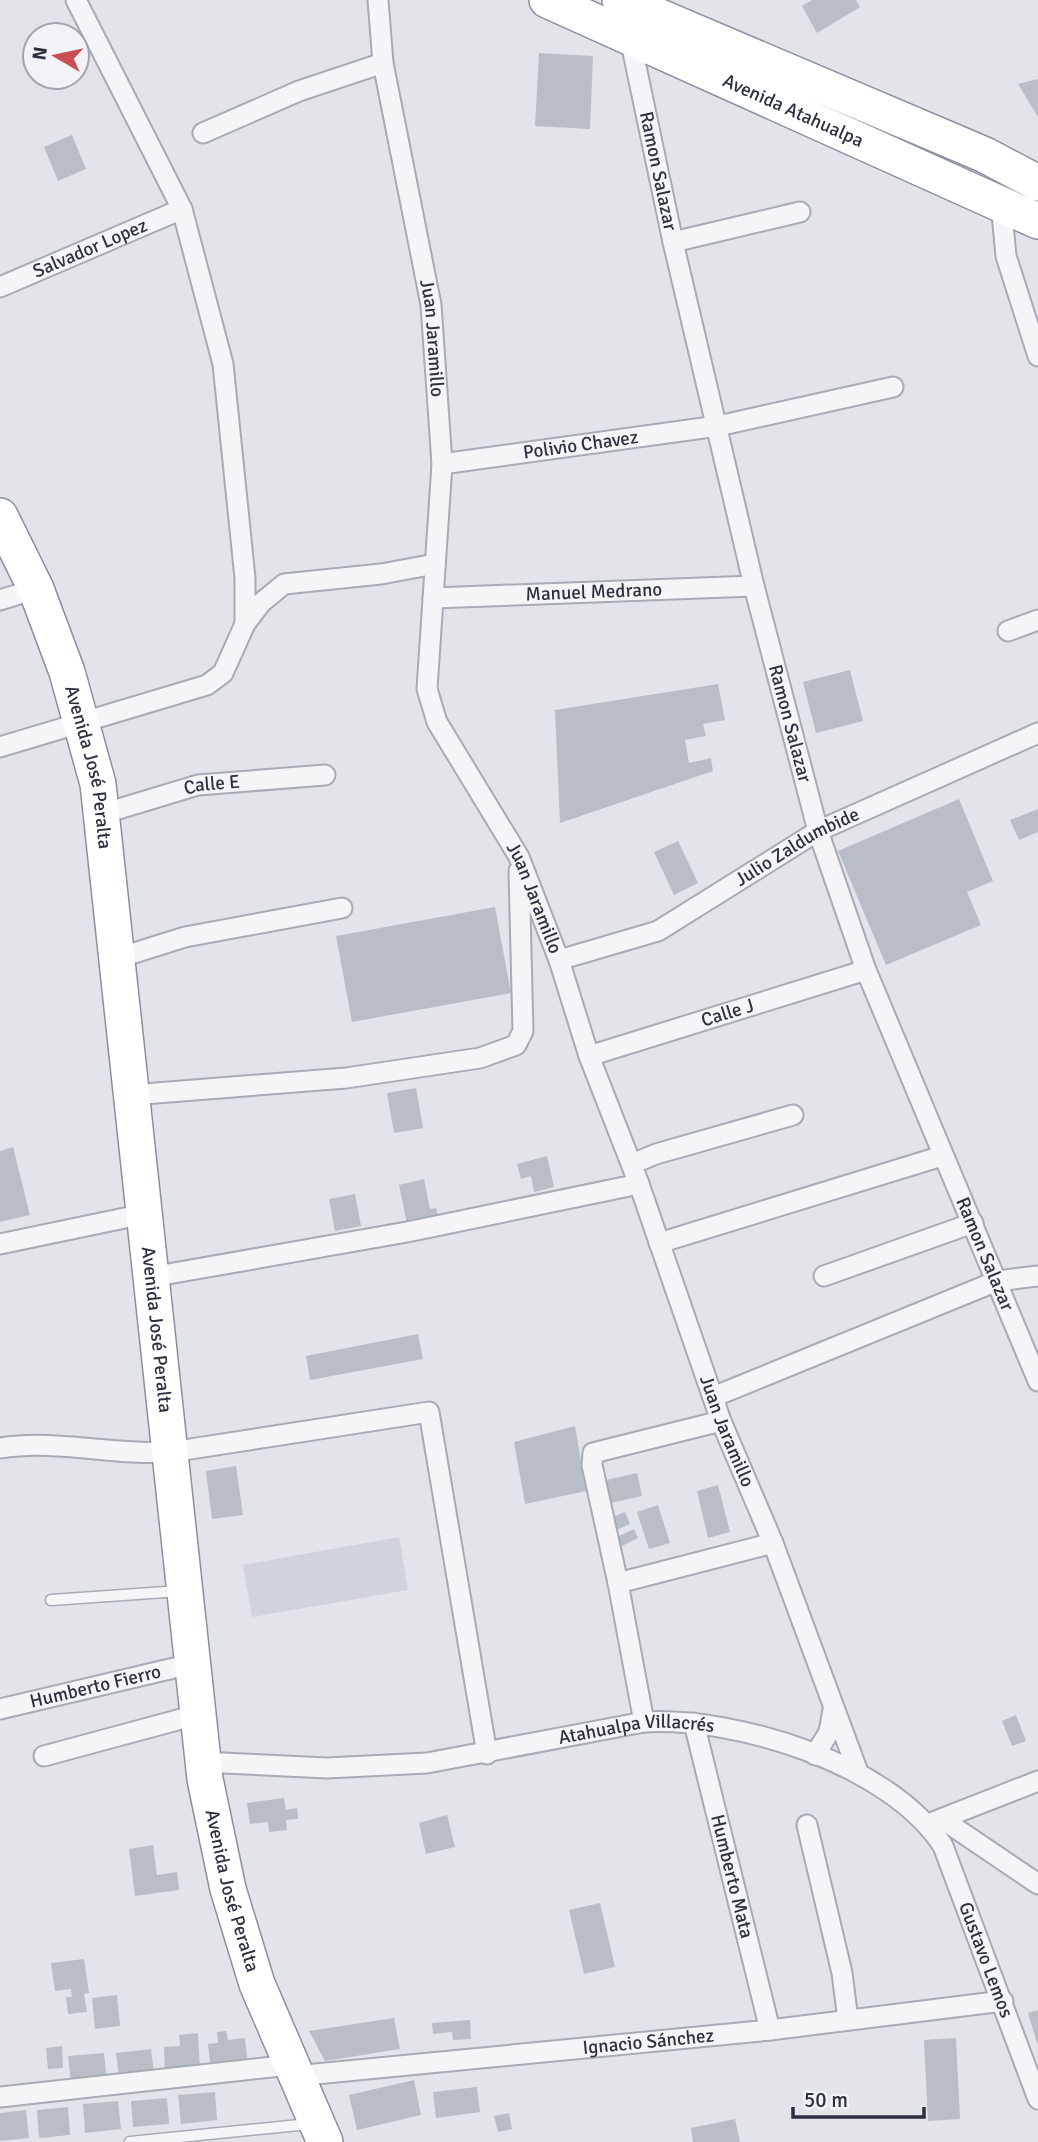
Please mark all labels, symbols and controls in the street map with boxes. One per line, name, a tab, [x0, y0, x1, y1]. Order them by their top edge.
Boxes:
north arrow	[21, 21, 91, 91]
text: N	[27, 45, 53, 62]
street label: Avenida Atahualpa	[719, 69, 867, 153]
street label: Ramon Salazar	[634, 109, 682, 233]
street label: Salvador Lopez	[29, 213, 151, 284]
street label: Juan Jaramillo	[414, 277, 449, 398]
street label: Polivio Chavez	[522, 425, 640, 465]
street label: Manuel Medrano	[525, 577, 663, 607]
street label: Ramon Salazar	[763, 662, 817, 785]
street label: Avenida José Peralta	[59, 683, 117, 850]
street label: Calle E	[181, 770, 241, 801]
street label: Julio Zaldumbide	[731, 802, 863, 892]
street label: Juan Jaramillo	[501, 838, 567, 957]
street label: Calle J	[698, 994, 757, 1032]
street label: Ramon Salazar	[950, 1193, 1019, 1314]
street label: Avenida José Peralta	[136, 1245, 178, 1414]
street label: Juan Jaramillo	[694, 1372, 760, 1491]
street label: Humberto Fierro	[27, 1659, 163, 1714]
street label: Atahualpa Villacrés	[556, 1710, 716, 1750]
street label: Avenida José Peralta	[200, 1807, 265, 1975]
street label: Humberto Mata	[705, 1812, 759, 1941]
street label: Gustavo Lemos	[953, 1899, 1018, 2021]
street label: Ignacio Sánchez	[582, 2023, 715, 2060]
scale bar	[793, 2076, 924, 2120]
text: 50 m	[804, 2087, 848, 2113]

